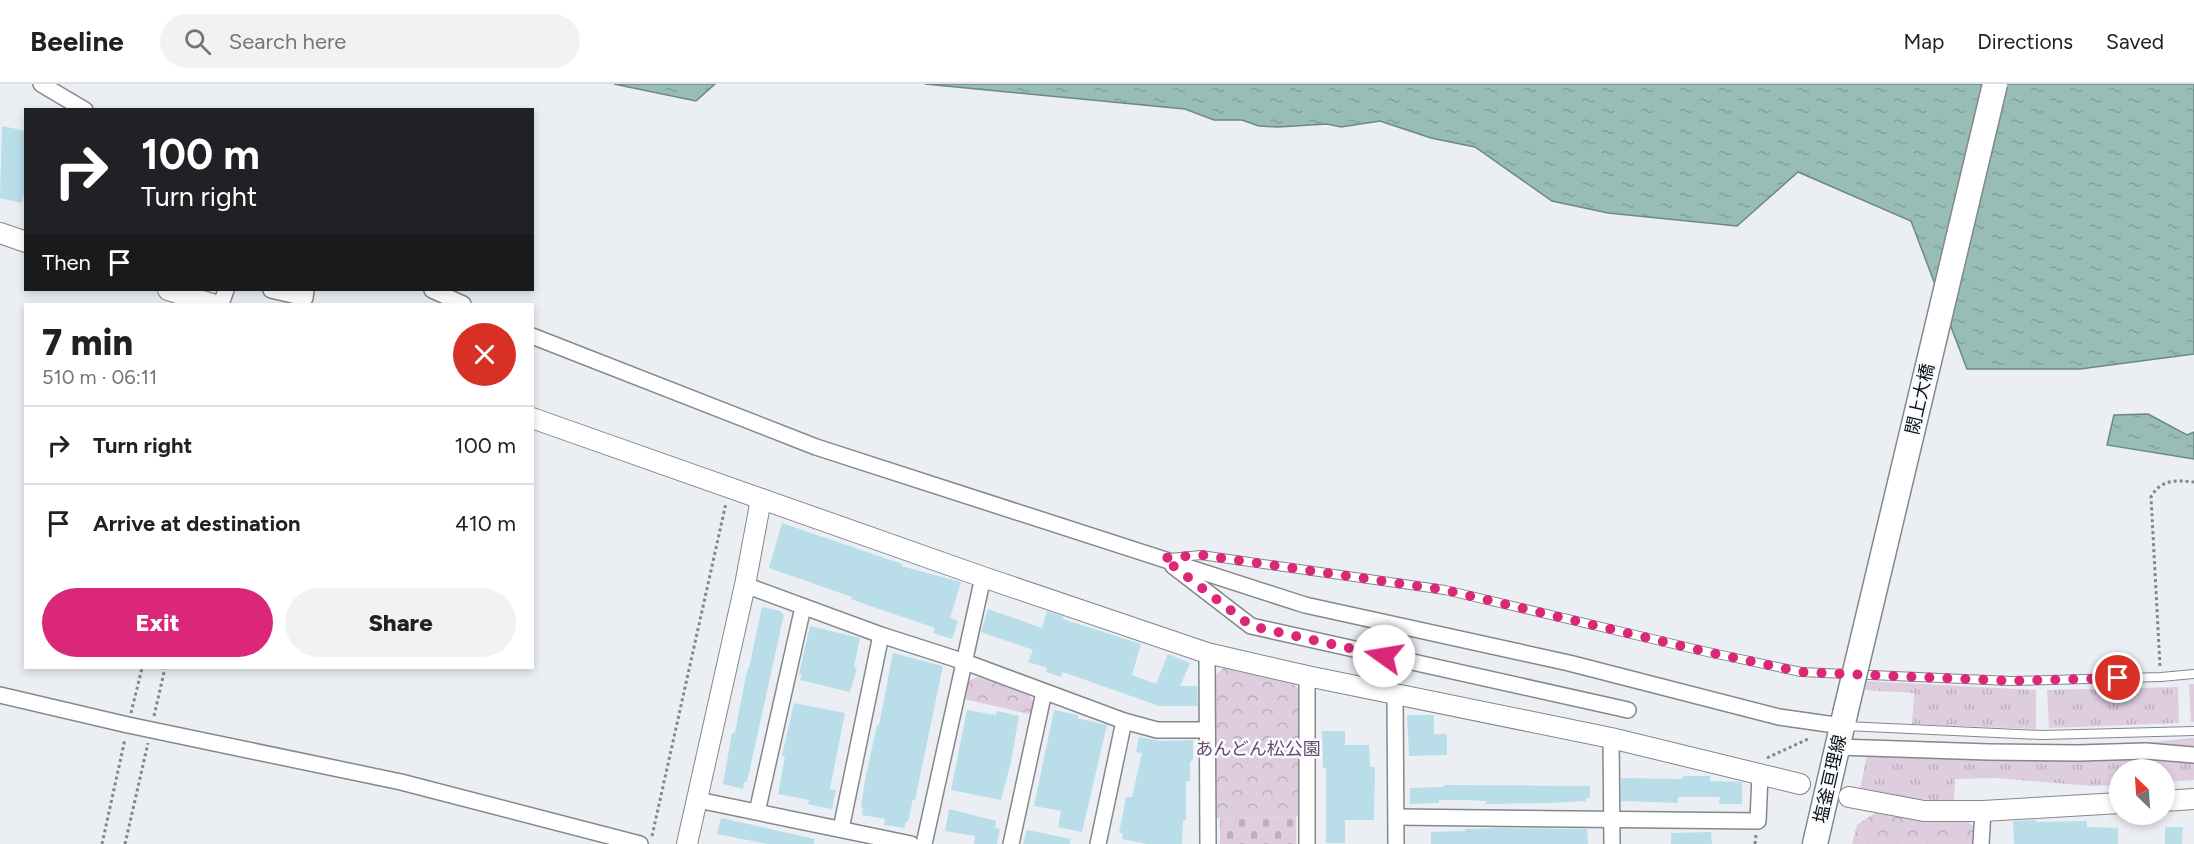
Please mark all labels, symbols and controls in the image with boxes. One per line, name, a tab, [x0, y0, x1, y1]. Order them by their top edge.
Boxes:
search box	[160, 14, 580, 68]
text: Beeline	[30, 24, 124, 58]
icon: search	[181, 25, 214, 58]
text: Search here	[229, 28, 346, 55]
text: Map	[1903, 29, 1944, 54]
text: Directions	[1977, 29, 2073, 54]
text: Saved	[2106, 29, 2164, 54]
text: 100 m	[141, 129, 260, 180]
icon: right	[42, 132, 120, 210]
text: Turn right	[141, 180, 257, 213]
icon: arrive	[103, 246, 136, 279]
text: Then	[42, 249, 91, 276]
text: 7 min	[42, 321, 133, 364]
button: close	[453, 323, 516, 386]
street label: 閖上大橋	[1901, 361, 1939, 437]
text: 510 m · 06:11	[42, 365, 157, 389]
icon: right	[42, 429, 75, 462]
text: Turn right	[93, 432, 192, 459]
text: 100 m	[455, 432, 516, 459]
icon: arrive	[42, 507, 75, 540]
text: Arrive at destination	[93, 510, 301, 537]
text: 410 m	[455, 510, 516, 537]
button: Exit	[42, 588, 273, 657]
button: Share	[285, 588, 516, 657]
position arrow	[1352, 624, 1416, 688]
pin	[2092, 652, 2143, 703]
icon: arrive	[2101, 661, 2134, 694]
street label: 塩釜亘理線	[1809, 733, 1851, 825]
park label: あんどん松公園	[1195, 738, 1321, 760]
north arrow	[2109, 759, 2175, 825]
map controls	[2109, 759, 2175, 825]

